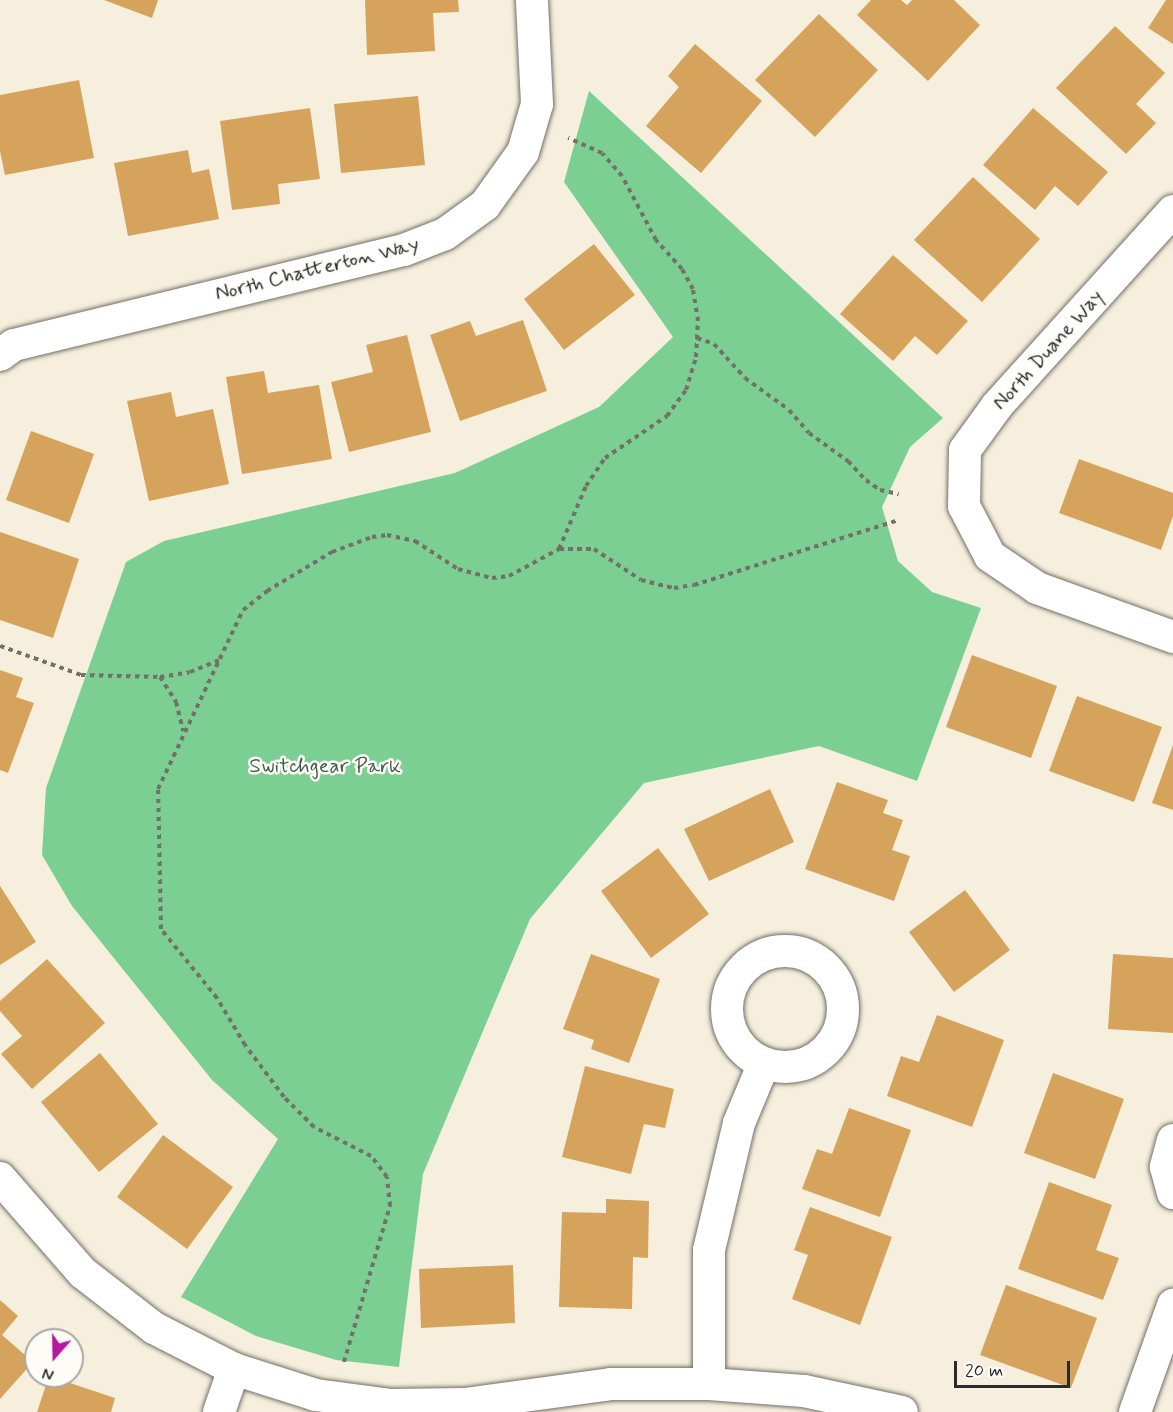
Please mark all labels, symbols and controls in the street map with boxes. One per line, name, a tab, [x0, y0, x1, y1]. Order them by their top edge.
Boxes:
street label: North Chatterton Way	[213, 231, 421, 307]
street label: North Duane Way	[986, 283, 1110, 417]
park label: Switchgear Park	[252, 753, 398, 779]
north arrow	[24, 1328, 84, 1388]
scale bar	[957, 1349, 1072, 1387]
text: 20 m	[965, 1359, 1003, 1383]
text: N	[40, 1362, 57, 1385]

